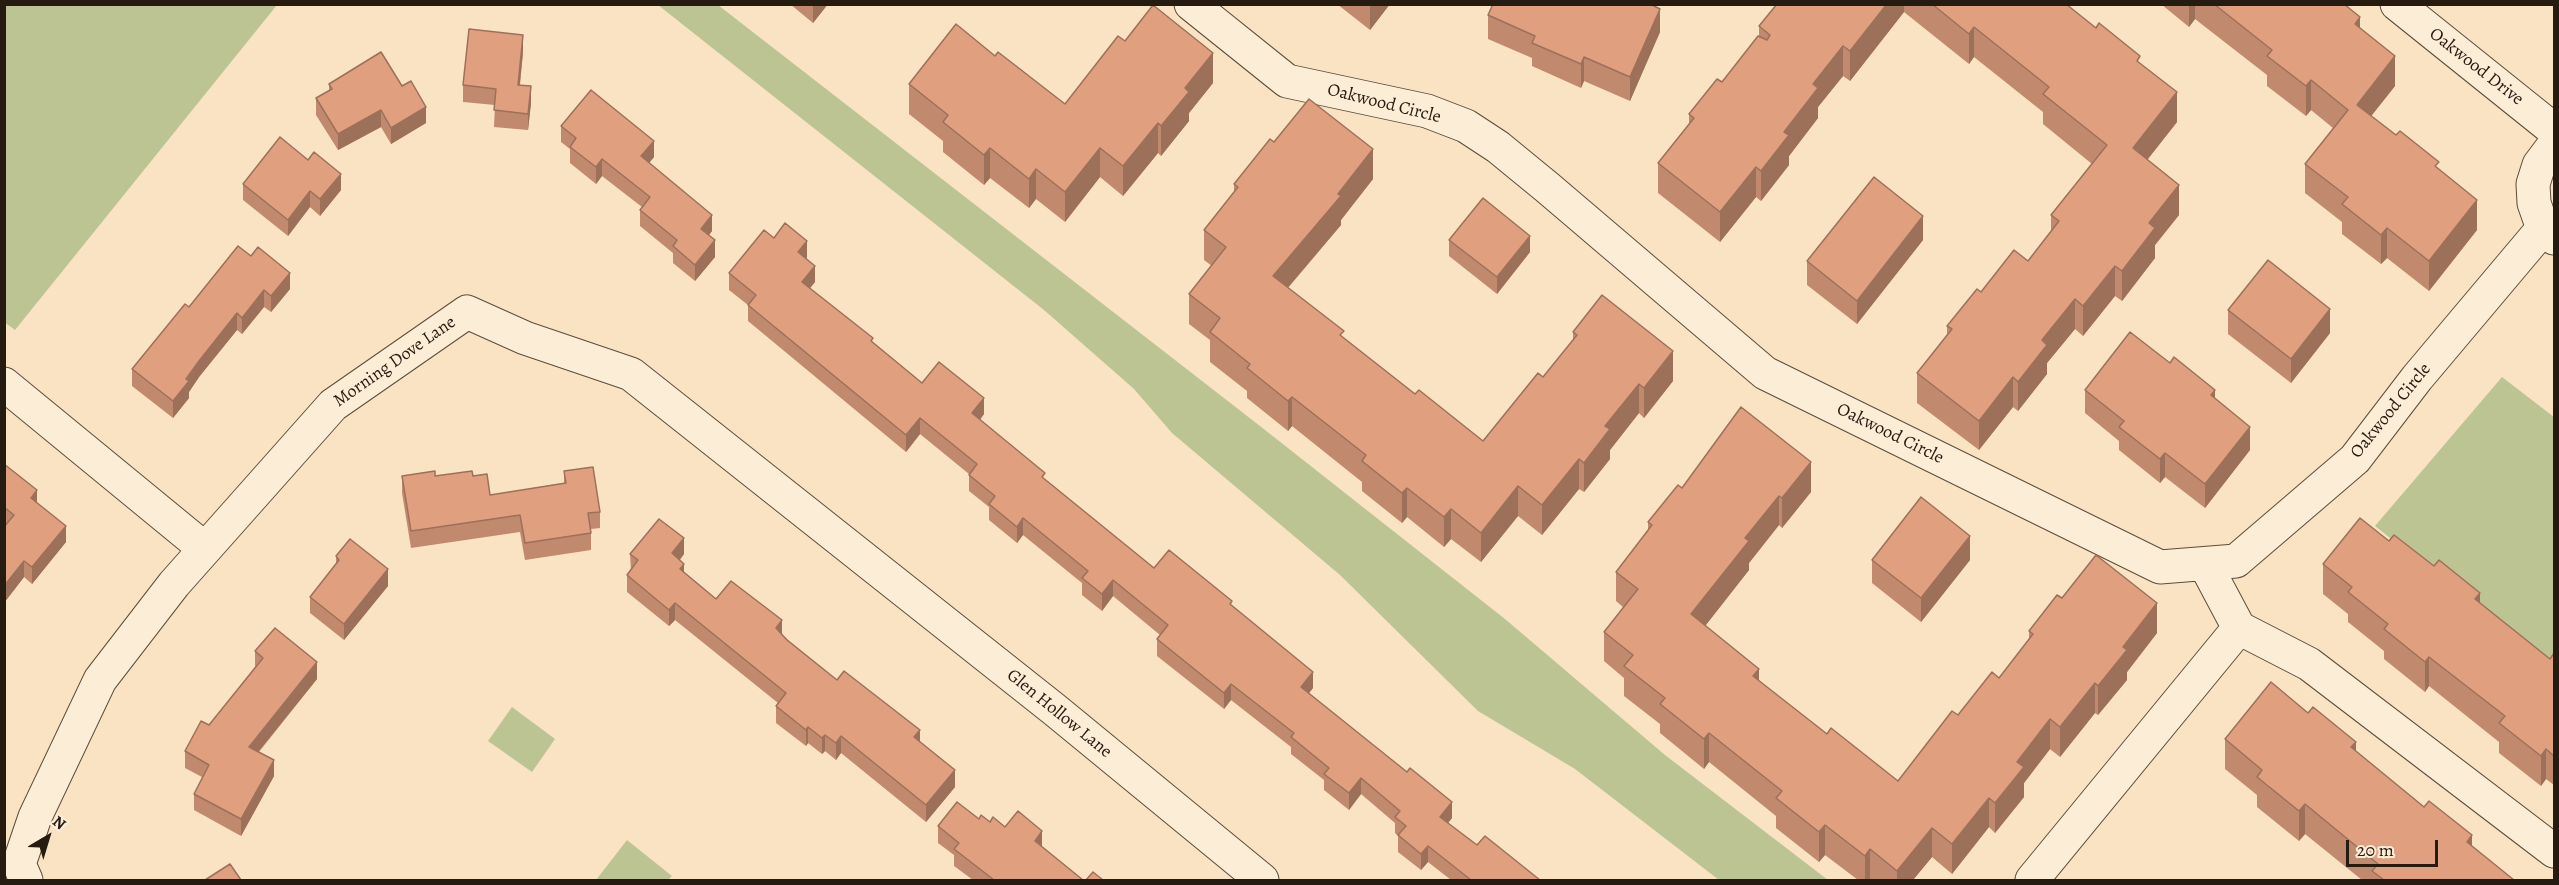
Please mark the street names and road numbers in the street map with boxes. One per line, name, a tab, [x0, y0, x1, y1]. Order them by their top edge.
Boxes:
street label: Oakwood Drive	[2425, 23, 2527, 111]
street label: Oakwood Circle	[1325, 79, 1443, 129]
street label: Morning Dove Lane	[330, 312, 460, 412]
street label: Oakwood Circle	[2346, 359, 2436, 463]
street label: Oakwood Circle	[1833, 399, 1947, 469]
street label: Glen Hollow Lane	[1002, 665, 1116, 763]

